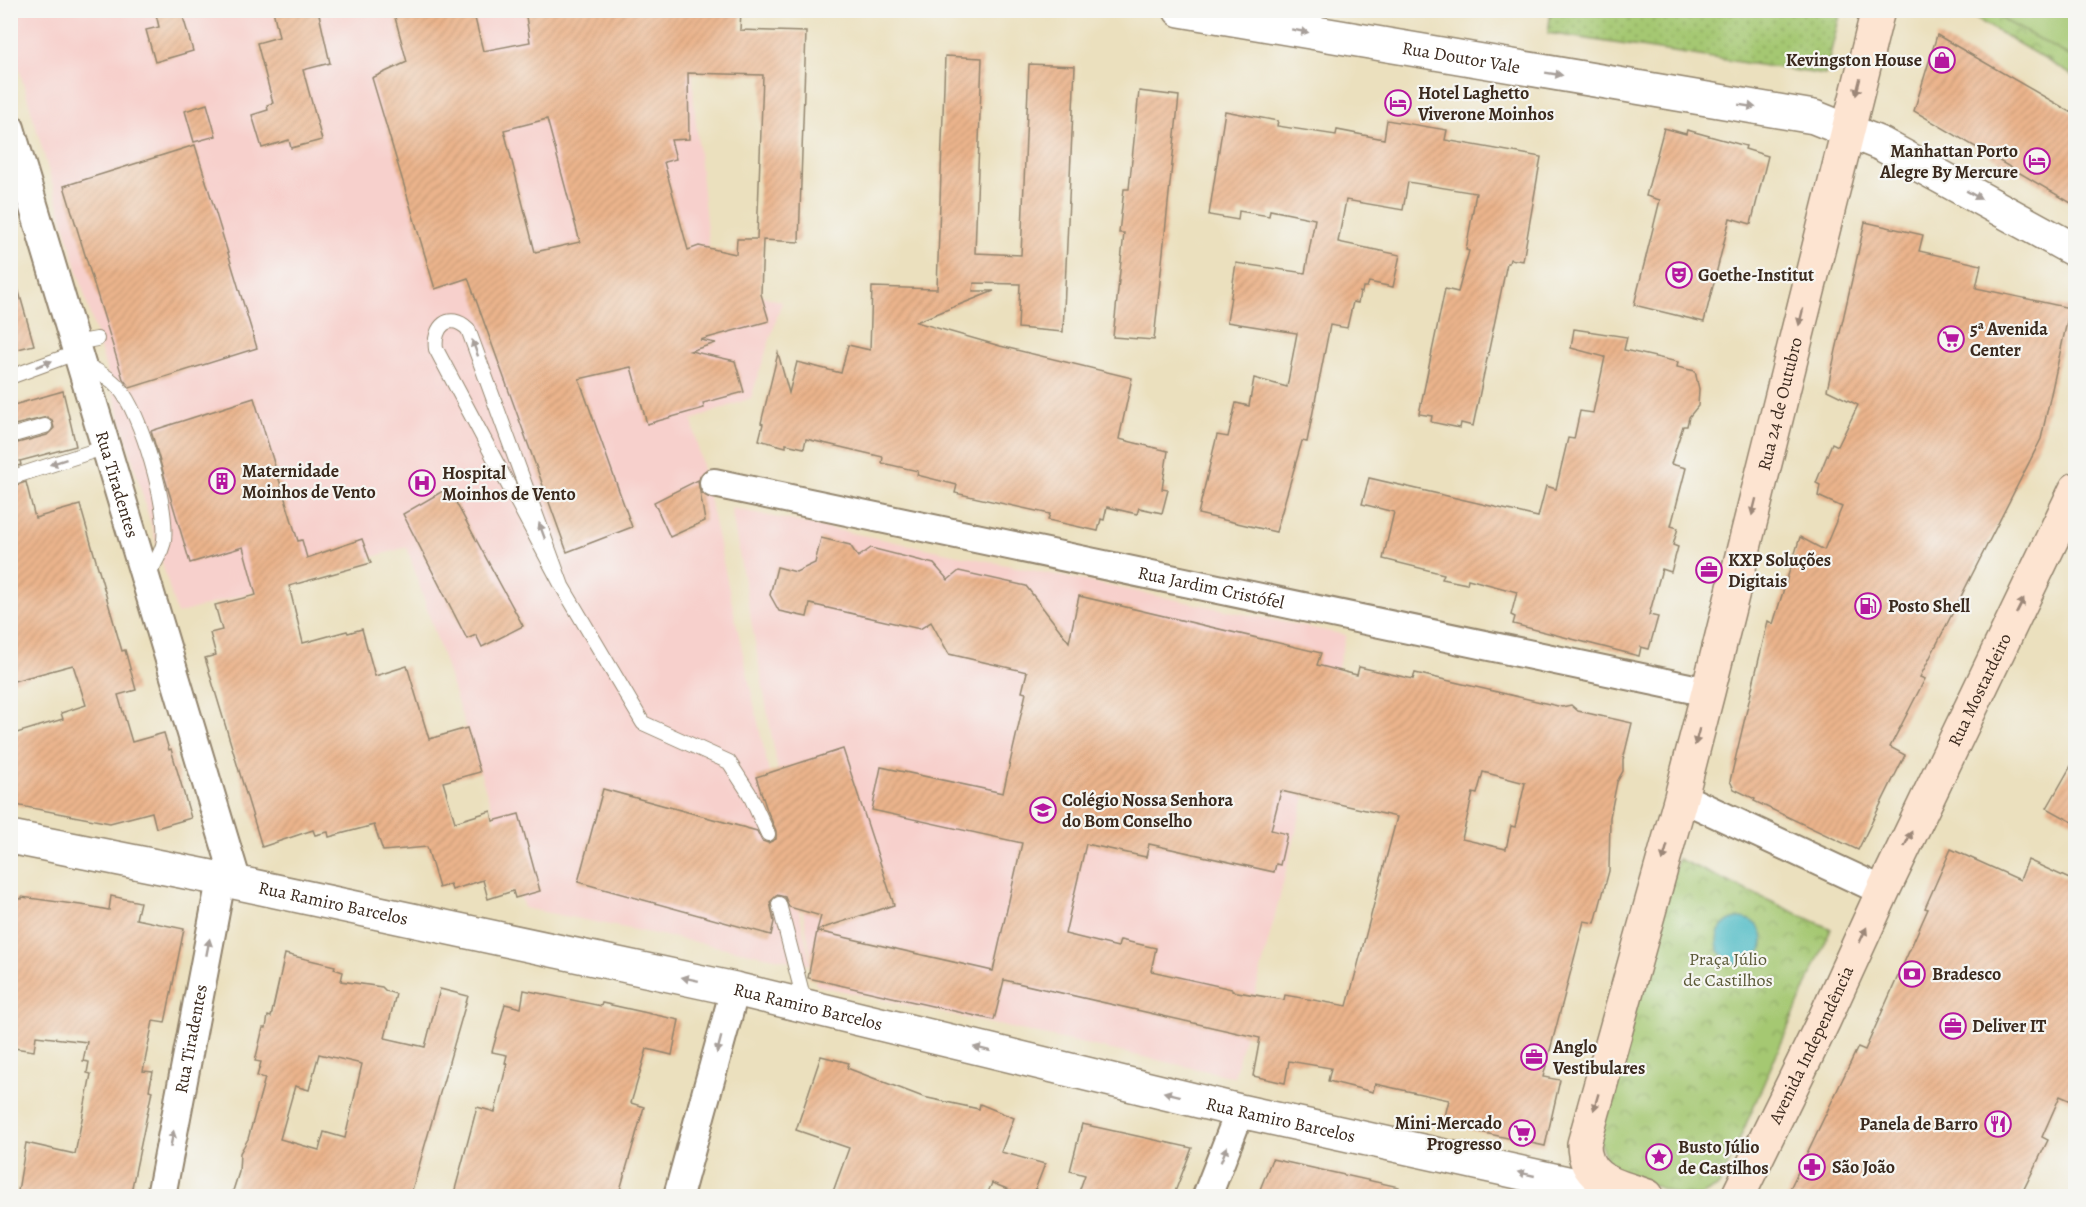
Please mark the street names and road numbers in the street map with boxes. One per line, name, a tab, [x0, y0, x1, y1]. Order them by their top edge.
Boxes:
street label: Rua Doutor Vale	[1400, 36, 1522, 79]
street label: Rua 24 de Outubro	[1752, 335, 1808, 473]
street label: Rua Tiradentes	[90, 428, 145, 541]
street label: Rua Jardim Cristófel	[1136, 560, 1287, 615]
street label: Rua Mostardeiro	[1942, 629, 2017, 750]
street label: Rua Ramiro Barcelos	[256, 876, 410, 931]
street label: Avenida Independência	[1763, 961, 1859, 1129]
street label: Rua Ramiro Barcelos	[731, 977, 885, 1036]
street label: Rua Tiradentes	[169, 982, 213, 1095]
street label: Rua Ramiro Barcelos	[1204, 1091, 1358, 1148]

